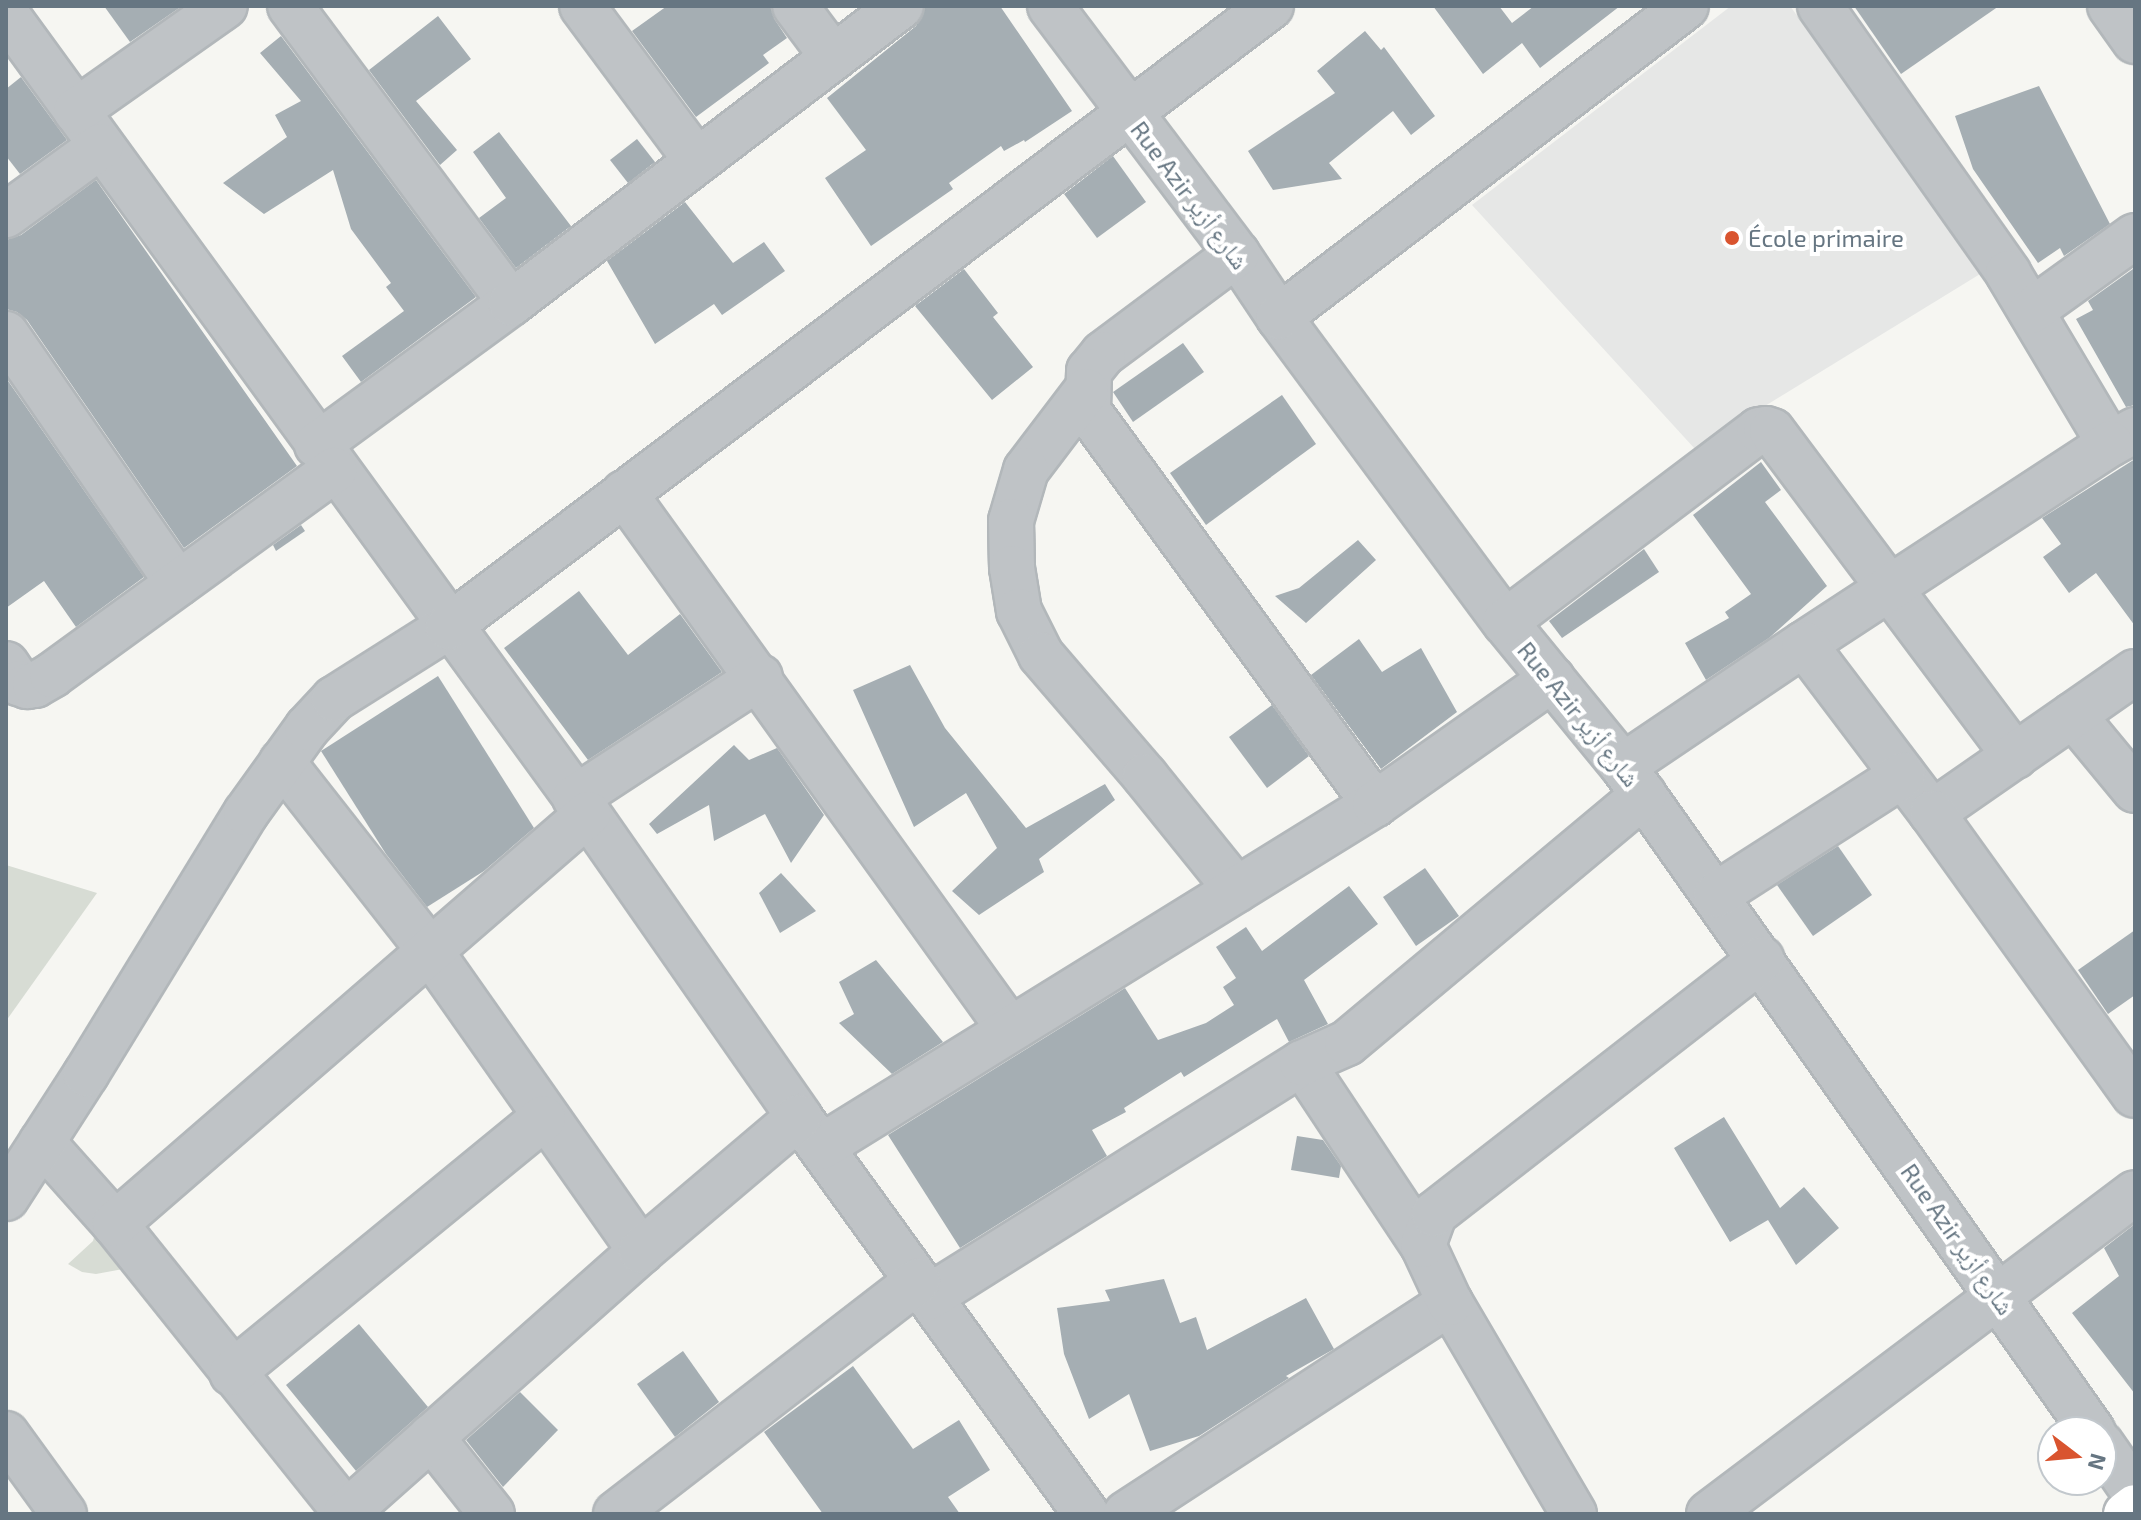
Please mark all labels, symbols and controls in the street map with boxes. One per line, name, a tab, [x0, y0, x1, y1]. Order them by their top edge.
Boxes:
street label: Rue Azir شارع أزير	[1125, 115, 1255, 275]
place label: École primaire	[1748, 224, 1904, 252]
marker: École primaire	[1723, 229, 1741, 247]
street label: Rue Azir شارع أزير	[1512, 635, 1646, 793]
street label: Rue Azir شارع أزير	[1895, 1158, 2021, 1320]
north arrow	[2037, 1416, 2117, 1496]
text: N	[2083, 1451, 2113, 1473]

